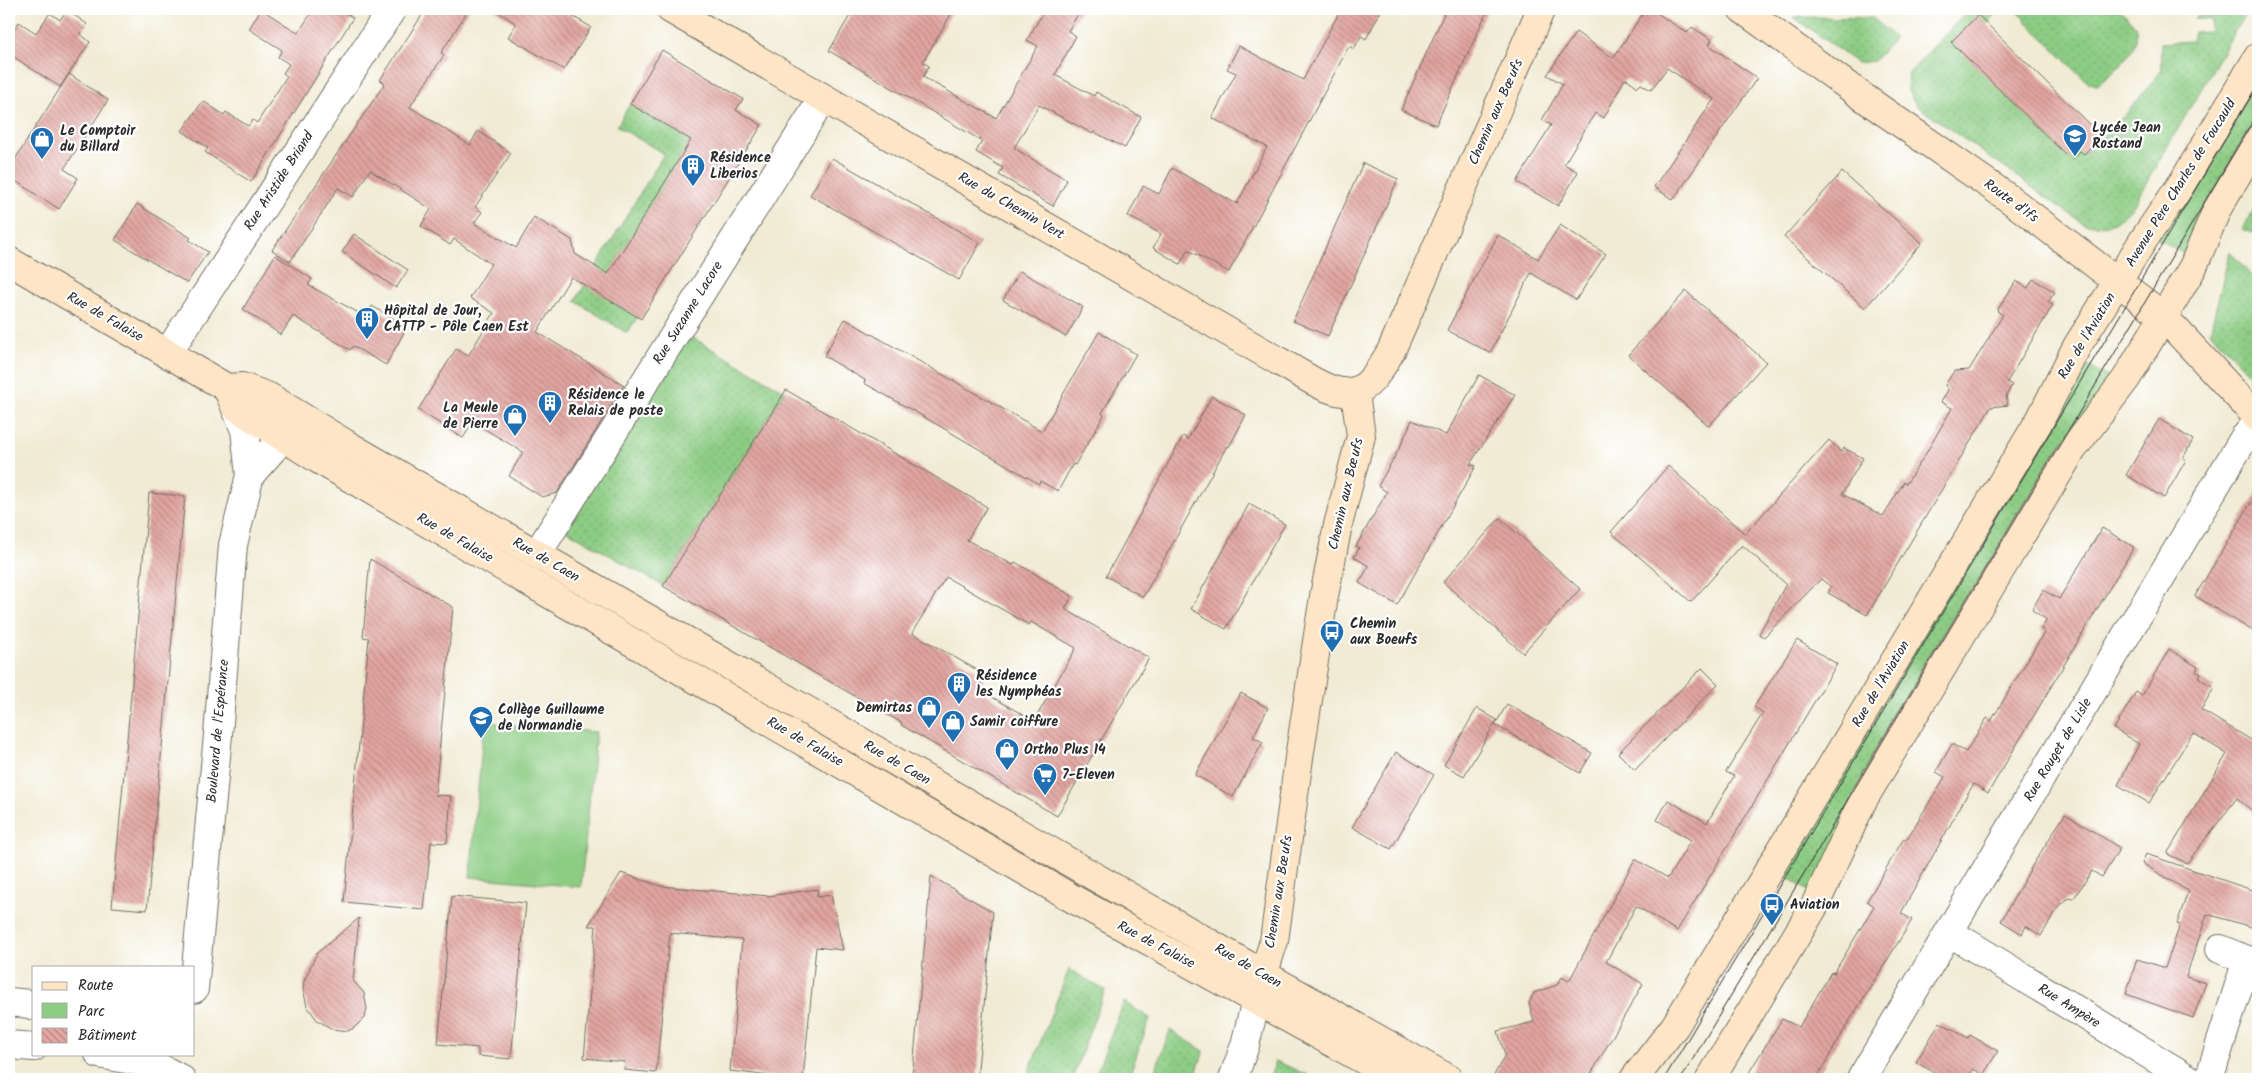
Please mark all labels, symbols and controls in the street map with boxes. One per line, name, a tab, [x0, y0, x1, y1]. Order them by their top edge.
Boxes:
street label: Chemin aux Bœufs	[1463, 55, 1529, 169]
street label: Avenue Père Charles de Foucauld	[2120, 94, 2242, 271]
place label: Lycée Jean Rostand	[2092, 117, 2161, 155]
place label: Le Comptoir du Billard	[60, 120, 136, 158]
school or university icon: Lycée Jean Rostand	[2062, 123, 2088, 157]
shop icon: Le Comptoir du Billard	[29, 126, 55, 160]
street label: Rue Aristide Briand	[239, 126, 320, 235]
place label: Résidence Liberios	[710, 147, 771, 185]
building icon: Résidence Liberios	[680, 153, 706, 187]
street label: Rue du Chemin Vert	[954, 167, 1069, 246]
street label: Route d'Ifs	[1979, 174, 2043, 228]
street label: Rue Suzanne Lacore	[647, 256, 729, 369]
street label: Rue de Falaise	[63, 286, 148, 348]
street label: Rue de l'Aviation	[2052, 288, 2122, 384]
place label: Hôpital de Jour, CATTP - Pôle Caen Est	[384, 300, 530, 338]
building icon: Hôpital de Jour, CATTP - Pôle Caen Est	[354, 306, 380, 340]
place label: Résidence le Relais de poste	[568, 384, 663, 422]
building icon: Résidence le Relais de poste	[537, 390, 563, 424]
place label: La Meule de Pierre	[443, 397, 498, 435]
shop icon: La Meule de Pierre	[502, 403, 528, 437]
street label: Chemin aux Bœufs	[1322, 436, 1370, 552]
street label: Rue de Falaise	[413, 507, 498, 569]
street label: Rue de Caen	[508, 532, 584, 588]
place label: Chemin aux Boeufs	[1350, 613, 1418, 651]
bus stop icon: Chemin aux Boeufs	[1319, 619, 1345, 653]
street label: Rue de l'Aviation	[1846, 636, 1916, 732]
street label: Boulevard de l'Espérance	[201, 658, 235, 804]
place label: Résidence les Nymphéas	[976, 665, 1062, 703]
building icon: Résidence les Nymphéas	[946, 671, 972, 705]
street label: Rue Rouget de Lisle	[2018, 693, 2098, 806]
shop icon: Demirtas	[916, 695, 942, 729]
place label: Demirtas	[856, 697, 912, 719]
place label: Collège Guillaume de Normandie	[498, 699, 604, 737]
school or university icon: Collège Guillaume de Normandie	[468, 705, 494, 739]
shop icon: Samir coiffure	[940, 709, 966, 743]
street label: Rue de Falaise	[763, 711, 848, 773]
place label: Samir coiffure	[970, 711, 1058, 733]
street label: Rue de Caen	[859, 735, 935, 791]
shop icon: Ortho Plus 14	[994, 737, 1020, 771]
place label: Ortho Plus 14	[1024, 739, 1106, 761]
supermarket icon: 7-Eleven	[1032, 762, 1058, 796]
place label: 7-Eleven	[1062, 764, 1115, 786]
street label: Chemin aux Bœufs	[1259, 834, 1299, 950]
bus stop icon: Aviation	[1759, 892, 1785, 926]
place label: Aviation	[1790, 894, 1840, 916]
street label: Rue de Falaise	[1113, 915, 1199, 975]
street label: Rue de Caen	[1210, 938, 1286, 994]
legend	[32, 966, 195, 1056]
text: Route	[78, 974, 114, 998]
street label: Rue Ampère	[2033, 978, 2105, 1034]
text: Parc	[78, 1000, 105, 1024]
text: Bâtiment	[78, 1024, 137, 1048]

